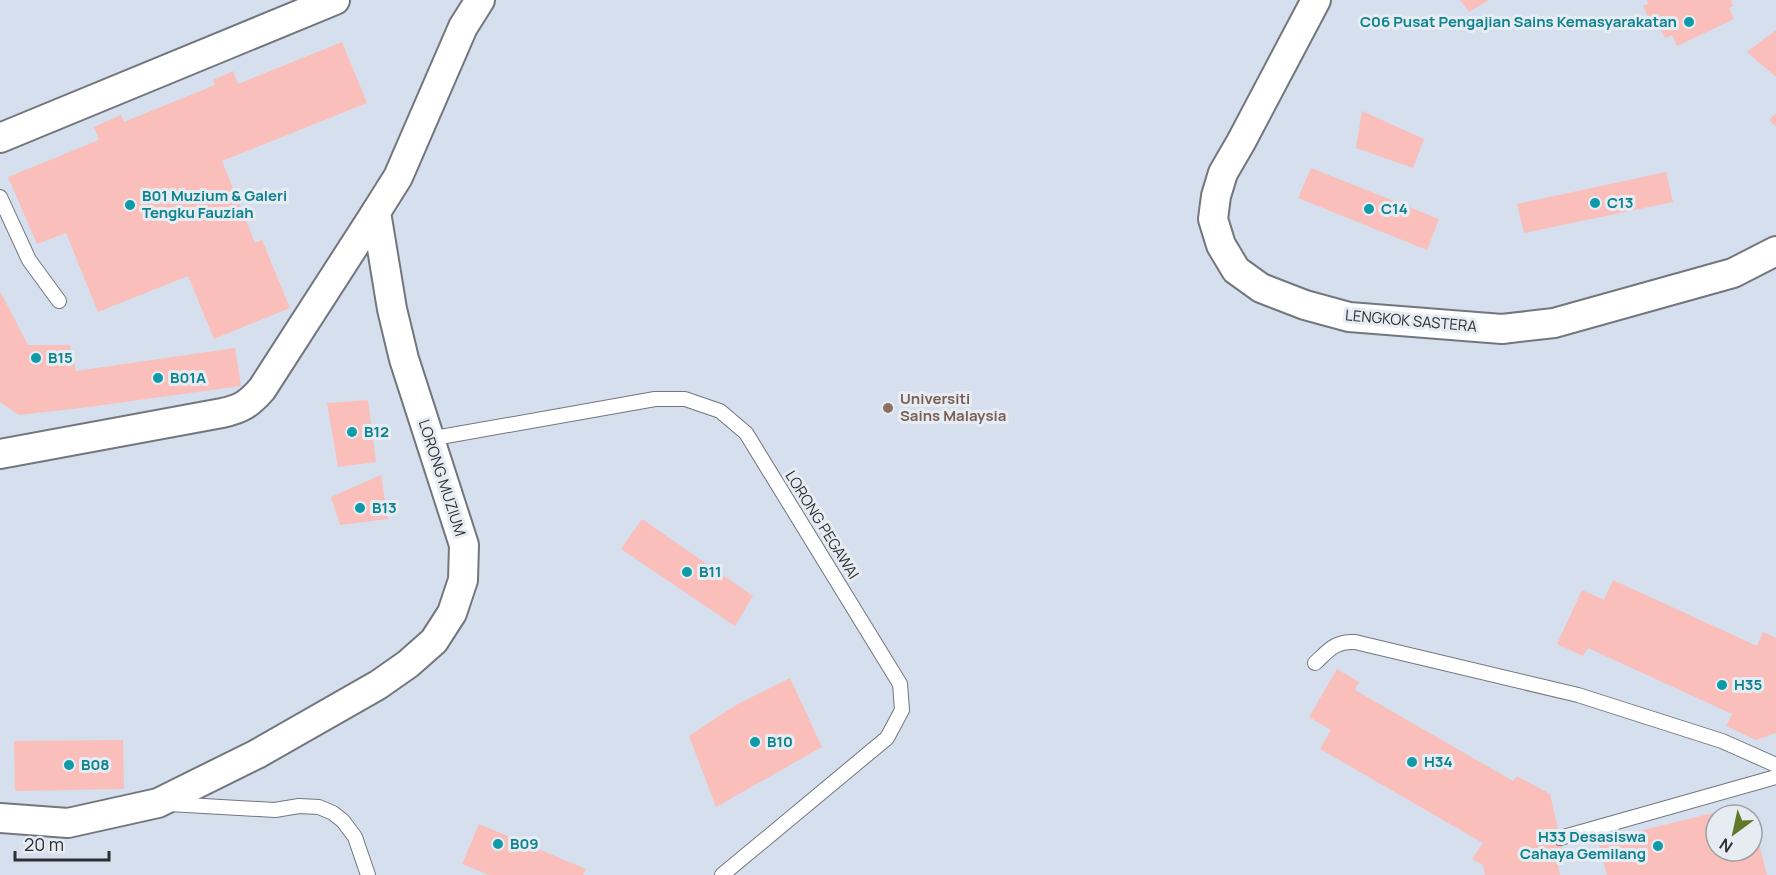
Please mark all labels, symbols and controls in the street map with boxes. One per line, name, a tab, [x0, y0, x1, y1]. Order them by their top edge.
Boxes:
place label: C06 Pusat Pengajian Sains Kemasyarakatan	[1360, 11, 1677, 32]
marker: C06 Pusat Pengajian Sains Kemasyarakatan	[1682, 15, 1696, 29]
place label: B01 Muzium & Galeri Tengku Fauziah	[142, 185, 287, 223]
place label: C13	[1607, 192, 1633, 213]
marker: C13	[1588, 196, 1602, 210]
marker: B01 Muzium & Galeri Tengku Fauziah	[123, 198, 137, 212]
place label: C14	[1381, 198, 1408, 219]
marker: C14	[1362, 202, 1376, 216]
street label: LENGKOK SASTERA	[1344, 304, 1478, 337]
place label: B15	[48, 347, 73, 368]
marker: B15	[29, 351, 43, 365]
place label: B01A	[170, 367, 206, 388]
marker: B01A	[151, 371, 165, 385]
place label: Universiti Sains Malaysia	[900, 388, 1006, 426]
marker: Universiti Sains Malaysia	[881, 401, 895, 415]
street label: LORONG MUZIUM	[414, 417, 471, 539]
place label: B12	[364, 421, 389, 442]
marker: B12	[345, 425, 359, 439]
street label: LORONG PEGAWAI	[781, 466, 864, 583]
place label: B13	[372, 497, 397, 518]
marker: B13	[353, 501, 367, 515]
place label: B11	[699, 561, 722, 582]
marker: B11	[680, 565, 694, 579]
place label: H35	[1734, 674, 1763, 695]
marker: H35	[1715, 678, 1729, 692]
place label: B10	[767, 731, 793, 752]
marker: B10	[748, 735, 762, 749]
place label: H34	[1424, 751, 1453, 772]
place label: B08	[81, 754, 110, 775]
marker: H34	[1405, 755, 1419, 769]
marker: B08	[62, 758, 76, 772]
north arrow	[1704, 803, 1764, 863]
scale bar	[15, 824, 110, 862]
place label: H33 Desasiswa Cahaya Gemilang	[1520, 826, 1646, 864]
text: 20 m	[24, 832, 64, 856]
place label: B09	[510, 833, 539, 854]
text: N	[1715, 833, 1737, 858]
marker: B09	[491, 837, 505, 851]
marker: H33 Desasiswa Cahaya Gemilang	[1651, 839, 1665, 853]

